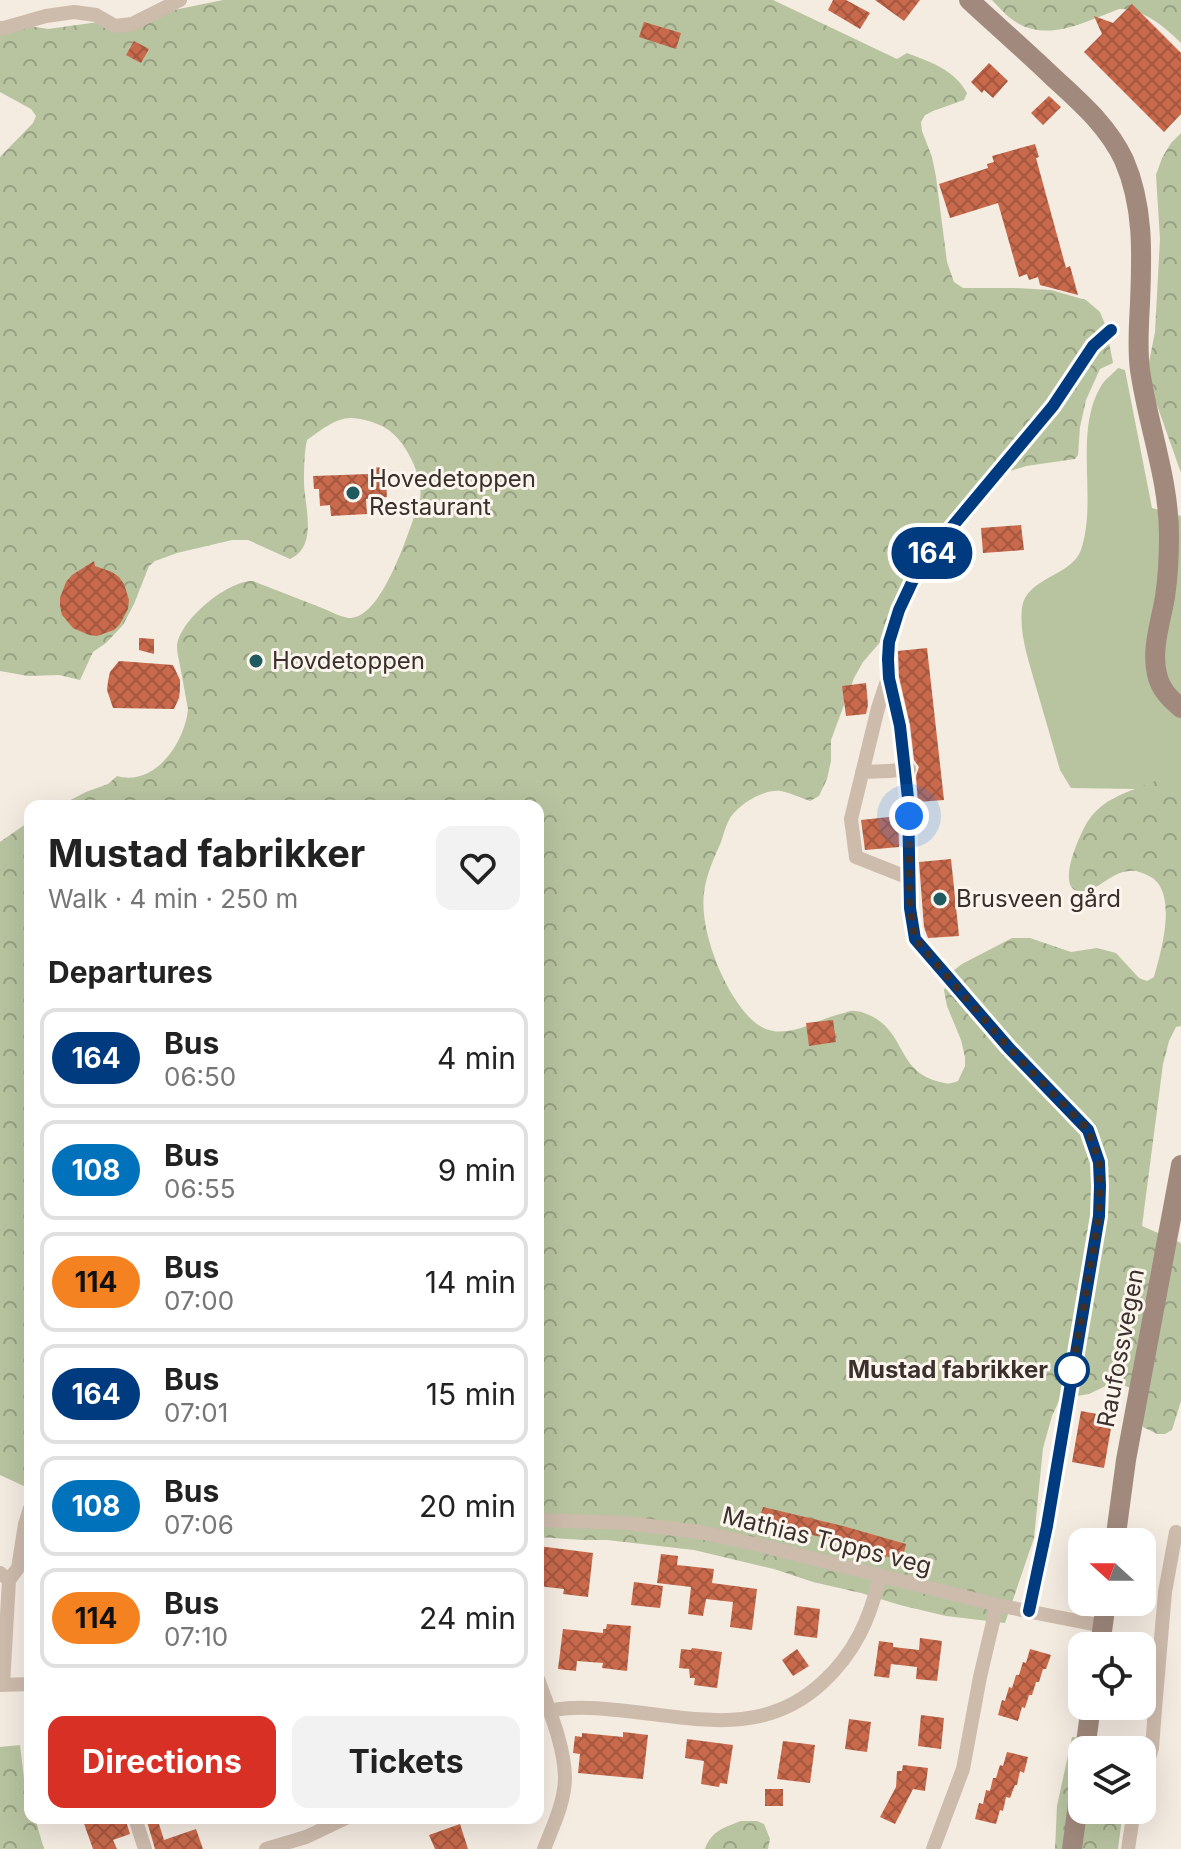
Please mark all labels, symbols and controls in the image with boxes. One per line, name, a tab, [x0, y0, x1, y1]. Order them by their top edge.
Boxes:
place label: Hovedetoppen Restaurant	[369, 464, 536, 521]
marker: Hovedetoppen Restaurant	[344, 484, 362, 502]
line badge: 164	[886, 527, 978, 579]
text: 164	[907, 536, 957, 570]
place label: Hovdetoppen	[272, 646, 425, 675]
marker: Hovdetoppen	[247, 652, 265, 670]
your location	[889, 796, 929, 836]
button: heart	[436, 826, 520, 910]
text: Mustad fabrikker	[48, 830, 365, 876]
text: Walk · 4 min · 250 m	[48, 883, 298, 914]
place label: Brusveen gård	[956, 884, 1121, 913]
marker: Brusveen gård	[931, 890, 949, 908]
text: Departures	[48, 954, 213, 990]
text: Bus	[164, 1025, 219, 1061]
text: 4 min	[437, 1040, 516, 1076]
text: 164	[71, 1041, 121, 1075]
text: 06:50	[164, 1061, 236, 1092]
text: Bus	[164, 1137, 219, 1173]
text: 9 min	[438, 1152, 516, 1188]
text: 108	[71, 1153, 121, 1187]
text: 06:55	[164, 1173, 236, 1204]
text: Bus	[164, 1249, 219, 1285]
text: 14 min	[425, 1264, 516, 1300]
text: 114	[74, 1265, 118, 1299]
street label: Raufossvegen	[1091, 1266, 1150, 1430]
text: 07:00	[164, 1285, 234, 1316]
marker: Mustad fabrikker	[1055, 1353, 1089, 1387]
place label: Mustad fabrikker	[848, 1355, 1048, 1384]
text: Bus	[164, 1361, 219, 1397]
text: 15 min	[426, 1376, 516, 1412]
text: 164	[71, 1377, 121, 1411]
text: 07:01	[164, 1397, 228, 1428]
text: Bus	[164, 1473, 219, 1509]
text: 20 min	[419, 1488, 516, 1524]
text: 108	[71, 1489, 121, 1523]
street label: Mathias Topps veg	[720, 1501, 935, 1581]
text: 07:06	[164, 1509, 234, 1540]
north arrow	[1068, 1528, 1156, 1616]
map controls	[1068, 1528, 1156, 1824]
text: Bus	[164, 1585, 219, 1621]
text: 24 min	[419, 1600, 516, 1636]
text: 114	[74, 1601, 118, 1635]
text: 07:10	[164, 1621, 228, 1652]
button: locate	[1068, 1632, 1156, 1720]
button: Directions	[48, 1716, 276, 1808]
button: Tickets	[292, 1716, 520, 1808]
button: layers	[1068, 1736, 1156, 1824]

